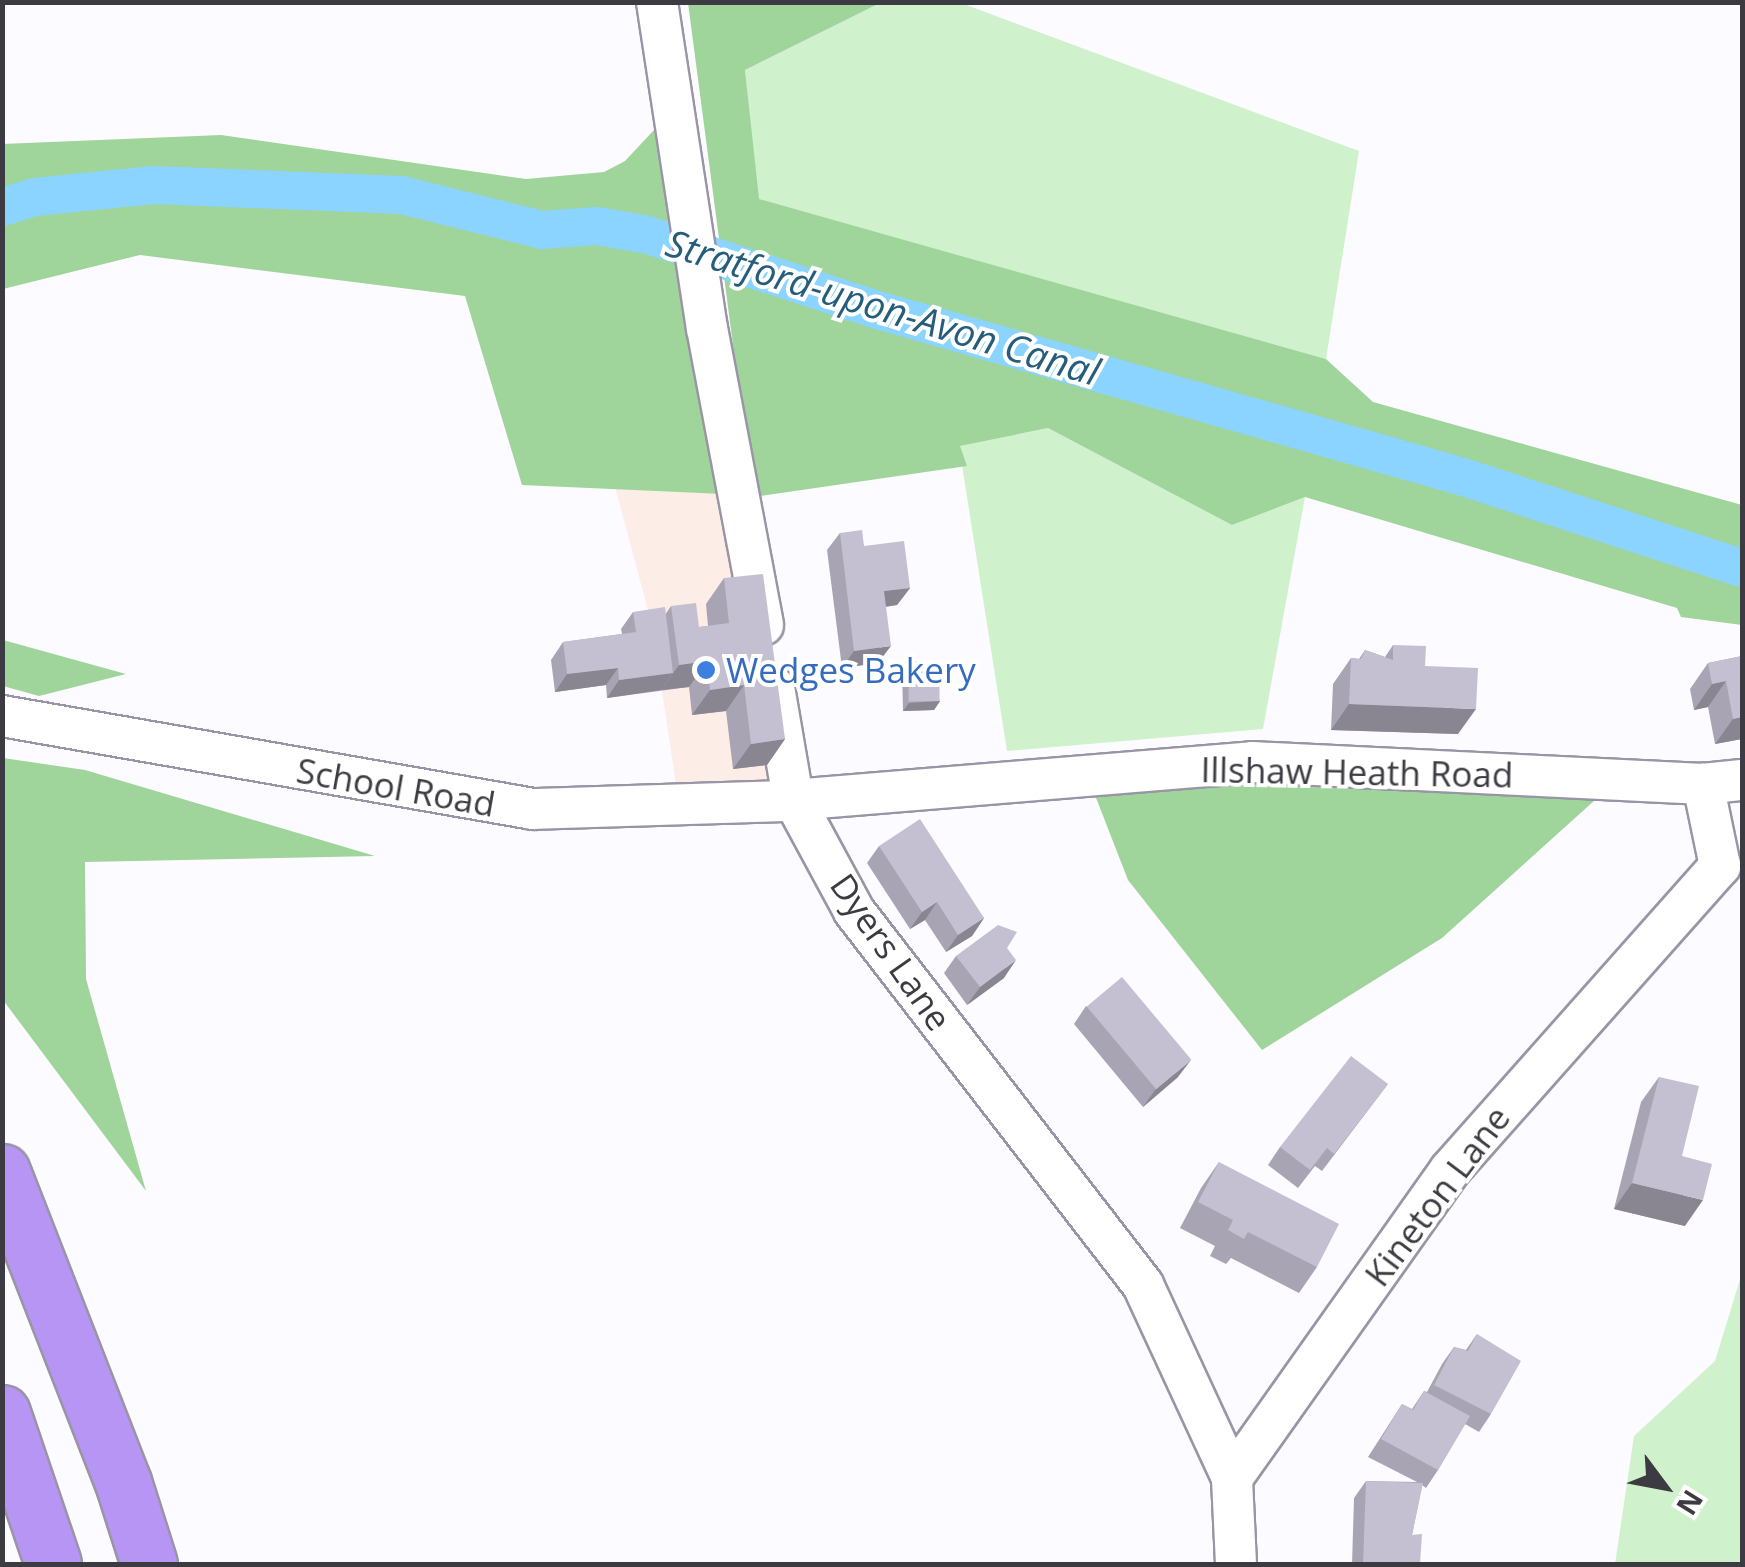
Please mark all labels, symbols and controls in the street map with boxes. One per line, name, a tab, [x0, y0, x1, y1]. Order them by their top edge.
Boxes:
water label: Stratford-upon-Avon Canal	[661, 219, 1105, 395]
place label: Wedges Bakery	[726, 649, 976, 691]
marker: Wedges Bakery	[695, 659, 717, 681]
street label: Illshaw Heath Road	[1200, 748, 1514, 796]
street label: School Road	[293, 749, 499, 825]
street label: Dyers Lane	[822, 866, 960, 1038]
street label: Kineton Lane	[1356, 1098, 1518, 1294]
north arrow	[1615, 1437, 1715, 1537]
text: N	[1668, 1483, 1713, 1523]

